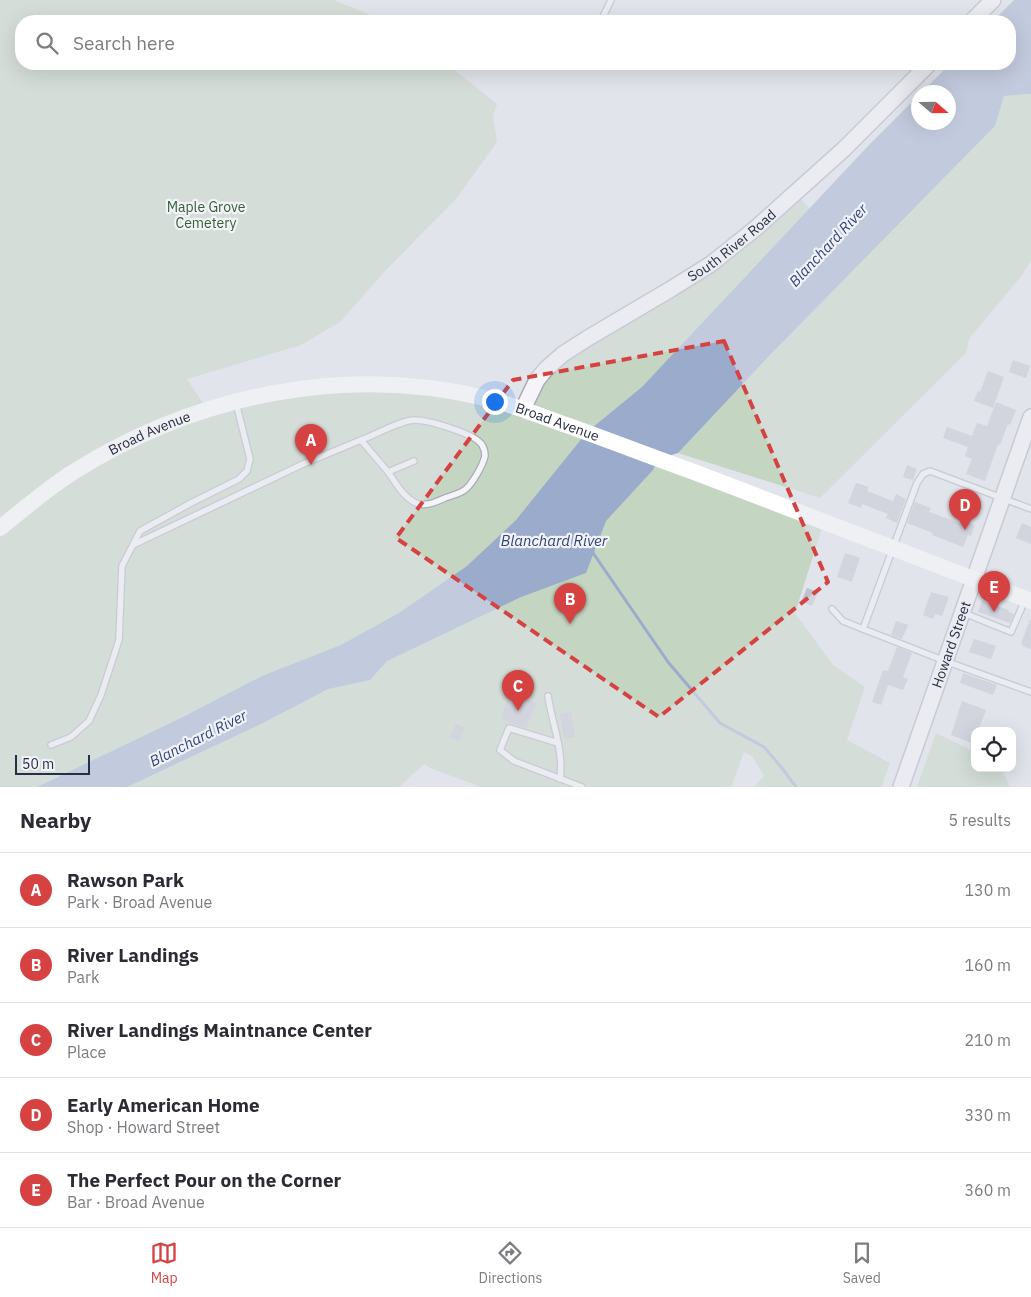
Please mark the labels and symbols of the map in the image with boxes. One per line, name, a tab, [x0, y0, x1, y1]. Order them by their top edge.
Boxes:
north arrow	[911, 85, 956, 130]
park label: Maple Grove Cemetery	[167, 198, 246, 232]
water label: Blanchard River	[785, 199, 872, 290]
street label: South River Road	[684, 205, 780, 286]
your location	[482, 389, 508, 415]
street label: Broad Avenue	[513, 398, 602, 445]
street label: Broad Avenue	[105, 407, 193, 459]
pin: A	[295, 424, 327, 465]
pin: D	[949, 489, 981, 530]
water label: Blanchard River	[501, 531, 608, 550]
pin: E	[978, 571, 1010, 612]
pin: B	[554, 583, 586, 624]
street label: Howard Street	[928, 599, 975, 690]
pin: C	[502, 670, 534, 711]
water label: Blanchard River	[146, 705, 250, 771]
scale bar	[15, 752, 90, 775]

